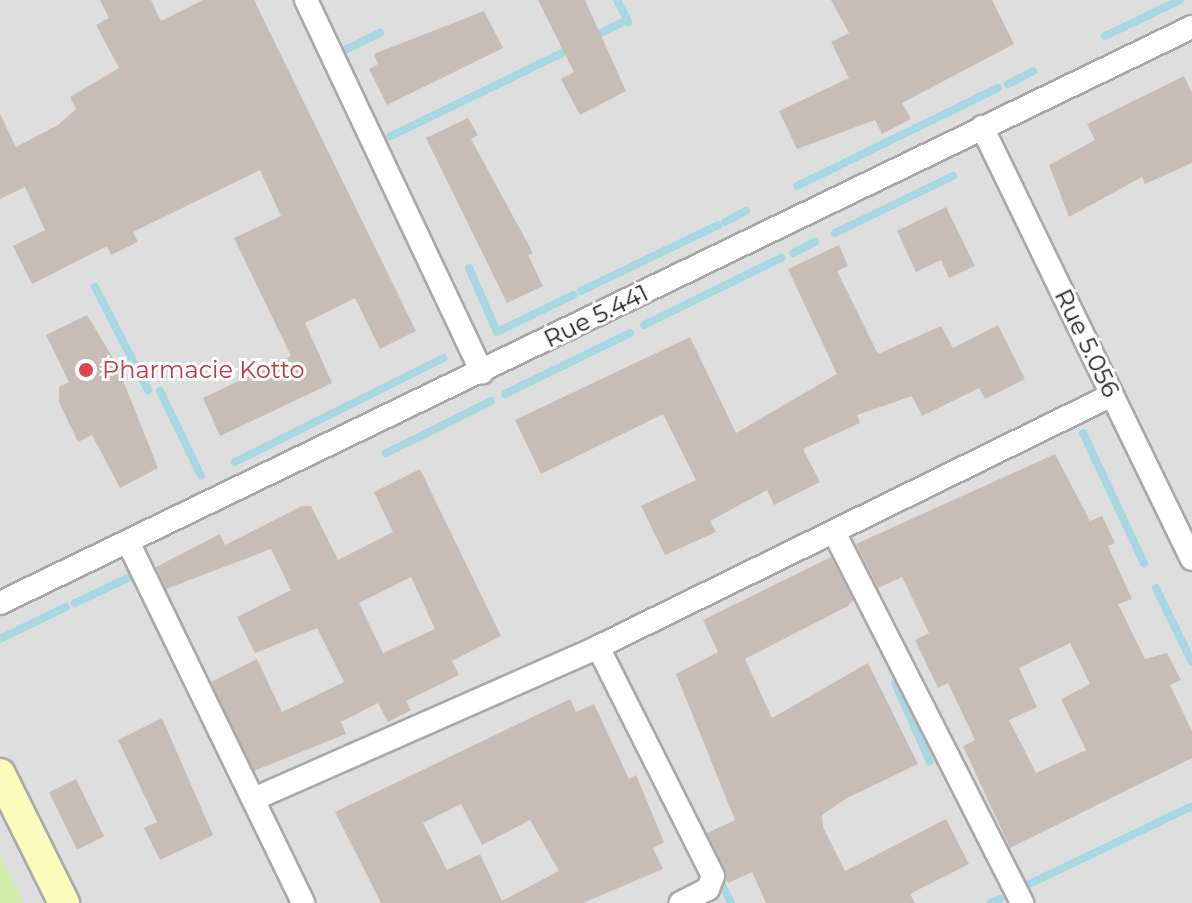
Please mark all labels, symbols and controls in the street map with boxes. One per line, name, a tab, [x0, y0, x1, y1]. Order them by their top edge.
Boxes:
street label: Rue 5.441	[539, 278, 653, 354]
street label: Rue 5.056	[1048, 284, 1126, 402]
place label: Pharmacie Kotto	[102, 356, 305, 384]
marker: Pharmacie Kotto	[77, 361, 95, 379]

